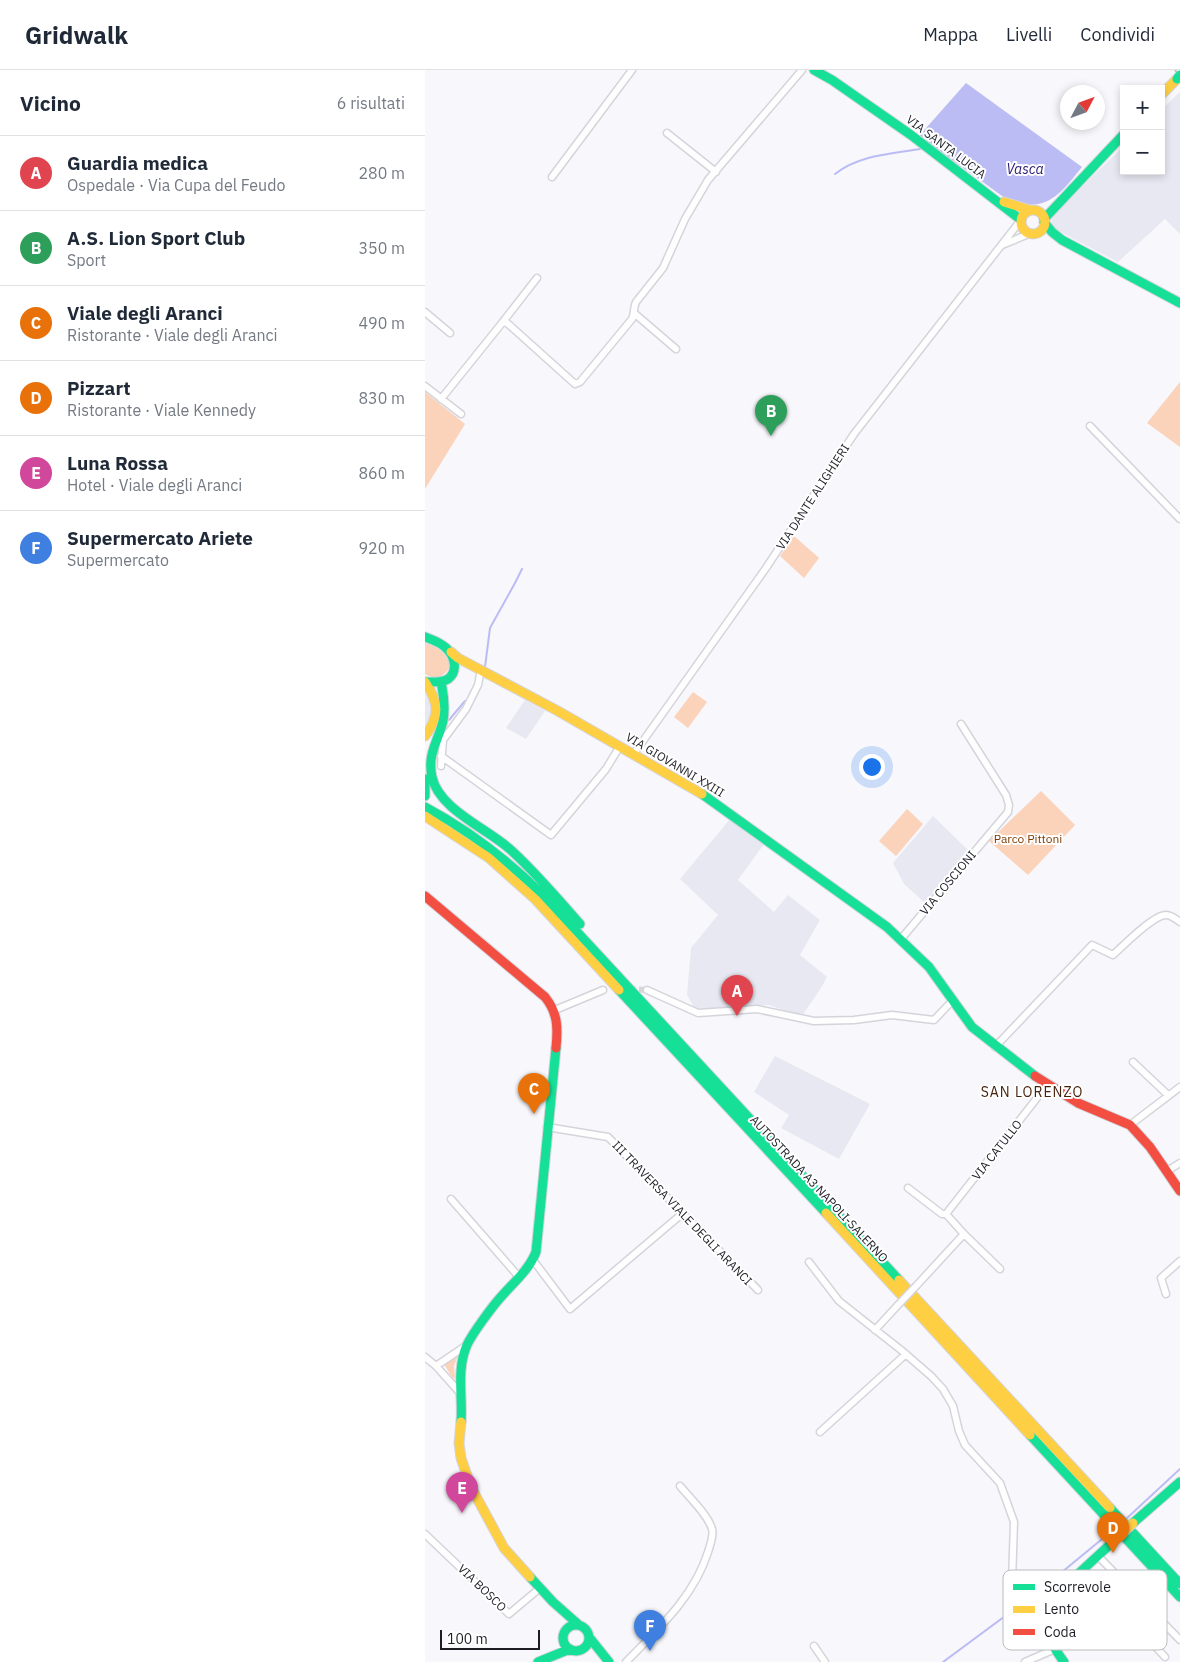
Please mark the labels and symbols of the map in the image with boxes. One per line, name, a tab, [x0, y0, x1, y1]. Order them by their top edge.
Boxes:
north arrow	[1060, 85, 1105, 130]
street label: VIA SANTA LUCIA	[903, 112, 989, 182]
water label: Vasca	[1006, 160, 1044, 178]
pin: B	[755, 395, 787, 436]
street label: VIA DANTE ALIGHIERI	[773, 441, 852, 552]
street label: VIA GIOVANNI XXIII	[623, 729, 727, 800]
your location	[859, 754, 885, 780]
park label: Parco Pittoni	[994, 831, 1062, 846]
street label: VIA COSCIONI	[916, 847, 979, 918]
pin: A	[721, 975, 753, 1016]
pin: C	[518, 1073, 550, 1114]
district label: SAN LORENZO	[981, 1083, 1083, 1101]
street label: AUTOSTRADA A3 NAPOLI-SALERNO	[747, 1112, 891, 1265]
street label: VIA CATULLO	[968, 1117, 1025, 1183]
street label: III TRAVERSA VIALE DEGLI ARANCI	[609, 1137, 756, 1288]
pin: E	[446, 1472, 478, 1513]
pin: D	[1097, 1512, 1129, 1553]
street label: VIA BOSCO	[455, 1561, 510, 1614]
legend	[1003, 1570, 1167, 1650]
text: Scorrevole	[1044, 1578, 1111, 1596]
text: Lento	[1044, 1600, 1079, 1618]
pin: F	[634, 1610, 666, 1651]
text: Coda	[1044, 1623, 1077, 1641]
scale bar	[440, 1627, 540, 1650]

